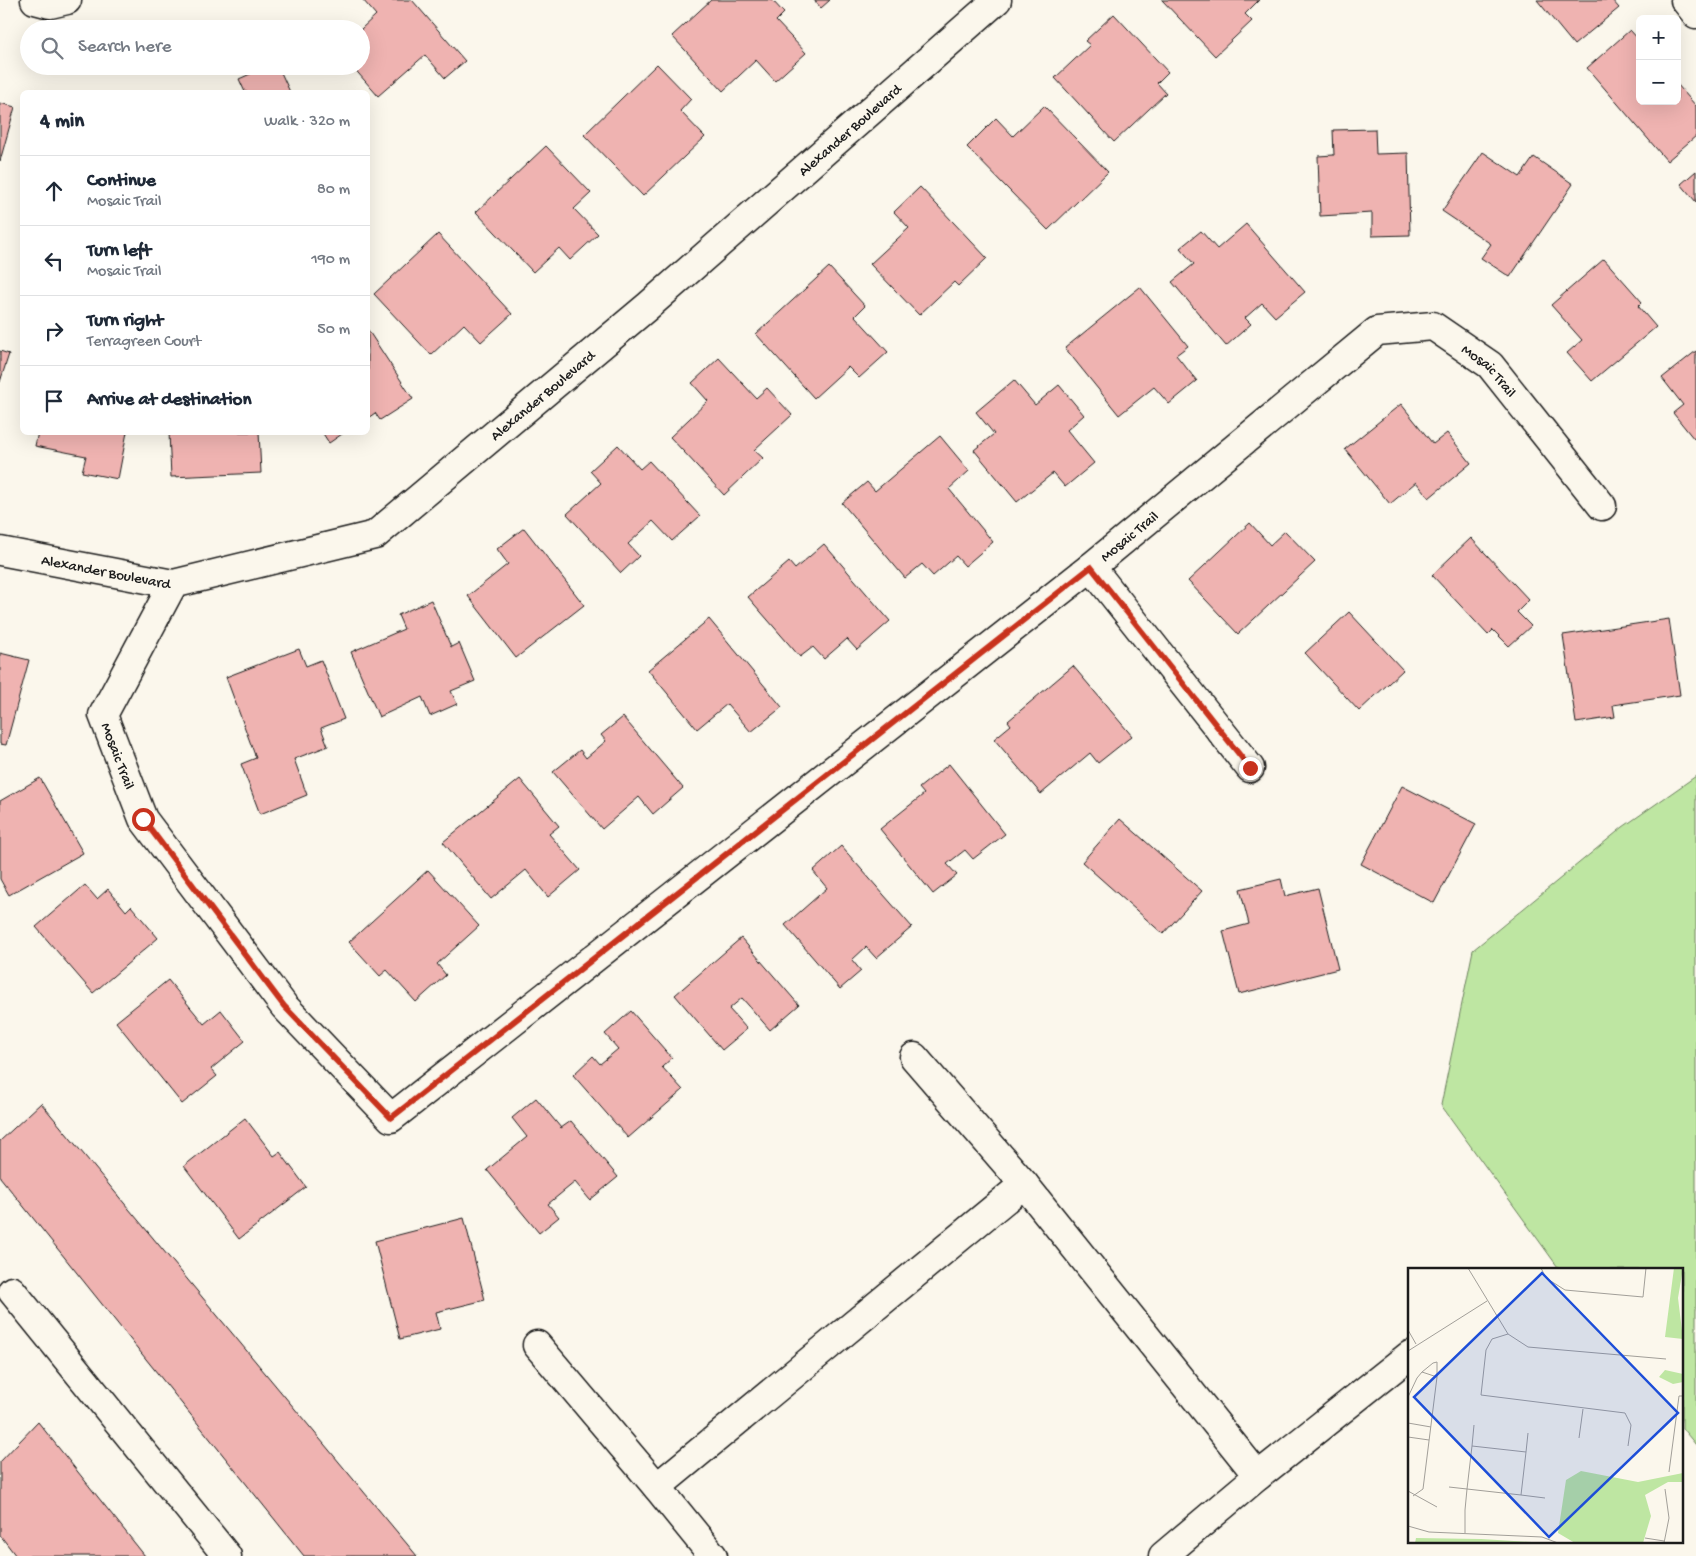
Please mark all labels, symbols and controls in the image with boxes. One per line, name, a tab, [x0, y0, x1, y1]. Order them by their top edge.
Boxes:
map controls	[1636, 15, 1681, 105]
button: +	[1636, 15, 1681, 60]
search box	[20, 20, 370, 75]
icon: search	[38, 34, 66, 62]
text: Search here	[78, 36, 172, 59]
button: −	[1636, 60, 1681, 105]
street label: Alexander Boulevard	[795, 80, 907, 181]
text: 4 min	[40, 110, 84, 135]
text: Walk · 320 m	[264, 113, 350, 132]
text: Continue	[87, 170, 156, 193]
icon: ahead	[40, 177, 68, 205]
text: 80 m	[317, 181, 350, 200]
text: Mosaic Trail	[87, 193, 162, 212]
text: Turn left	[87, 240, 151, 263]
icon: left	[40, 247, 68, 275]
text: 190 m	[311, 251, 350, 270]
text: Mosaic Trail	[87, 263, 162, 282]
text: Turn right	[87, 310, 163, 333]
icon: right	[40, 317, 68, 345]
text: 50 m	[317, 321, 350, 340]
text: Terragreen Court	[87, 333, 201, 352]
street label: Mosaic Trail	[1457, 341, 1519, 402]
street label: Alexander Boulevard	[487, 347, 600, 446]
icon: arrive	[40, 387, 68, 415]
text: Arrive at destination	[87, 389, 251, 412]
street label: Mosaic Trail	[1097, 508, 1163, 567]
street label: Alexander Boulevard	[40, 552, 173, 595]
street label: Mosaic Trail	[96, 720, 138, 792]
route end	[1239, 757, 1262, 780]
route start	[132, 808, 155, 831]
inset map	[1408, 1268, 1684, 1544]

